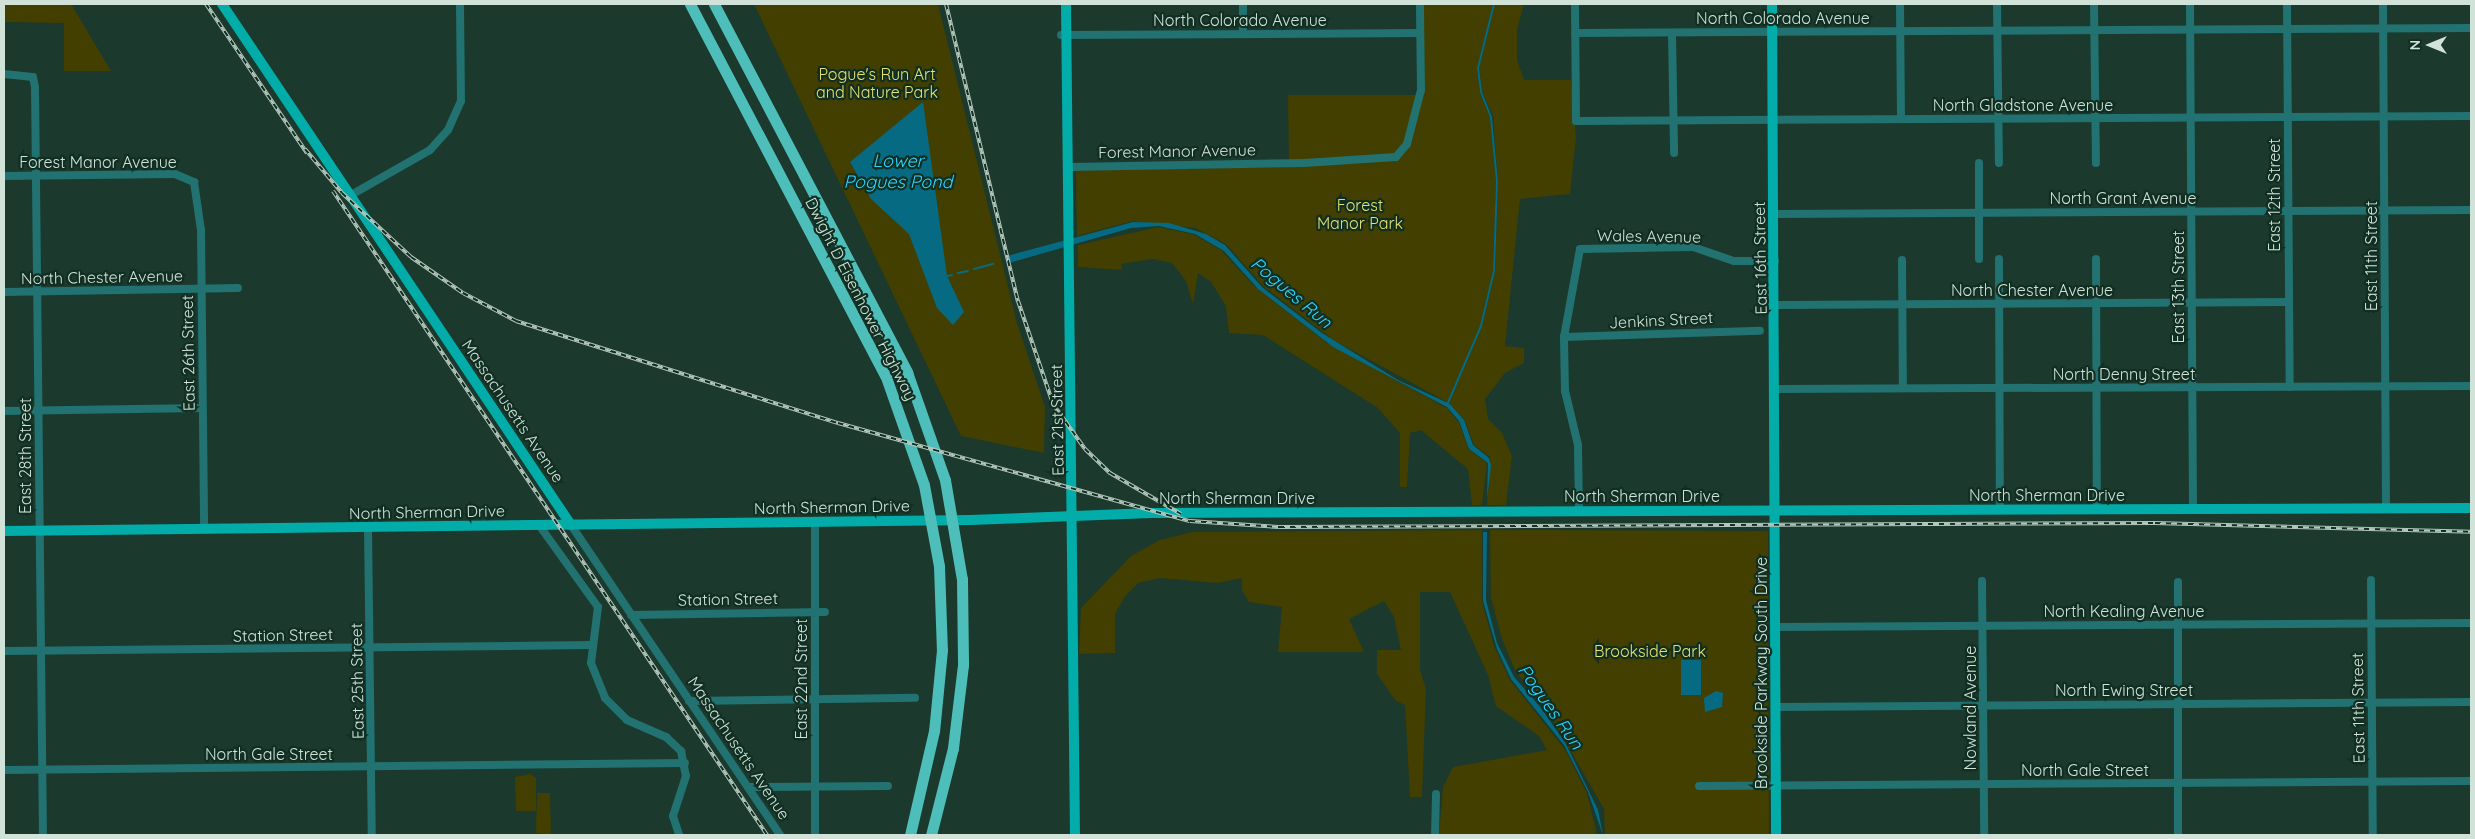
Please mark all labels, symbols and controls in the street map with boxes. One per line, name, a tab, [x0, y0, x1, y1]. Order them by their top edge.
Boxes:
street label: North Colorado Avenue	[1696, 8, 1870, 28]
street label: North Colorado Avenue	[1153, 10, 1327, 30]
north arrow	[2405, 20, 2455, 70]
text: N	[2406, 40, 2424, 50]
park label: Pogue's Run Art and Nature Park	[816, 64, 938, 102]
street label: North Gladstone Avenue	[1933, 95, 2113, 115]
street label: East 12th Street	[2264, 138, 2284, 252]
street label: Forest Manor Avenue	[1098, 140, 1256, 162]
water label: Lower Pogues Pond	[843, 151, 953, 193]
street label: Forest Manor Avenue	[19, 152, 177, 172]
street label: North Grant Avenue	[2050, 188, 2196, 208]
street label: Dwight D Eisenhower Highway	[801, 194, 921, 404]
park label: Forest Manor Park	[1317, 195, 1403, 233]
street label: East 16th Street	[1749, 201, 1771, 315]
street label: East 11th Street	[2361, 201, 2381, 311]
street label: Wales Avenue	[1597, 225, 1701, 247]
street label: East 13th Street	[2168, 231, 2188, 343]
water label: Pogues Run	[1246, 253, 1336, 333]
street label: North Chester Avenue	[21, 266, 183, 288]
street label: North Chester Avenue	[1951, 280, 2113, 300]
street label: East 26th Street	[177, 295, 199, 411]
street label: Jenkins Street	[1608, 308, 1714, 332]
street label: Massachusetts Avenue	[458, 336, 568, 486]
street label: East 21st Street	[1046, 364, 1068, 476]
street label: North Denny Street	[2053, 364, 2195, 384]
street label: East 28th Street	[15, 398, 35, 514]
street label: North Sherman Drive	[1969, 485, 2125, 505]
street label: North Sherman Drive	[1564, 486, 1720, 506]
street label: North Sherman Drive	[1159, 488, 1315, 508]
street label: North Sherman Drive	[754, 496, 910, 518]
street label: North Sherman Drive	[349, 501, 505, 523]
street label: Brookside Parkway South Drive	[1751, 557, 1771, 789]
street label: Station Street	[678, 589, 778, 609]
street label: North Kealing Avenue	[2043, 601, 2205, 621]
street label: East 22nd Street	[791, 619, 811, 739]
street label: East 25th Street	[346, 623, 368, 739]
street label: Station Street	[233, 625, 333, 645]
park label: Brookside Park	[1594, 641, 1706, 661]
street label: Nowland Avenue	[1960, 646, 1980, 770]
street label: East 11th Street	[2347, 653, 2369, 763]
water label: Pogues Run	[1513, 660, 1587, 754]
street label: Massachusetts Avenue	[684, 673, 794, 823]
street label: North Ewing Street	[2055, 680, 2193, 700]
street label: North Gale Street	[205, 744, 333, 764]
street label: North Gale Street	[2021, 760, 2149, 780]

